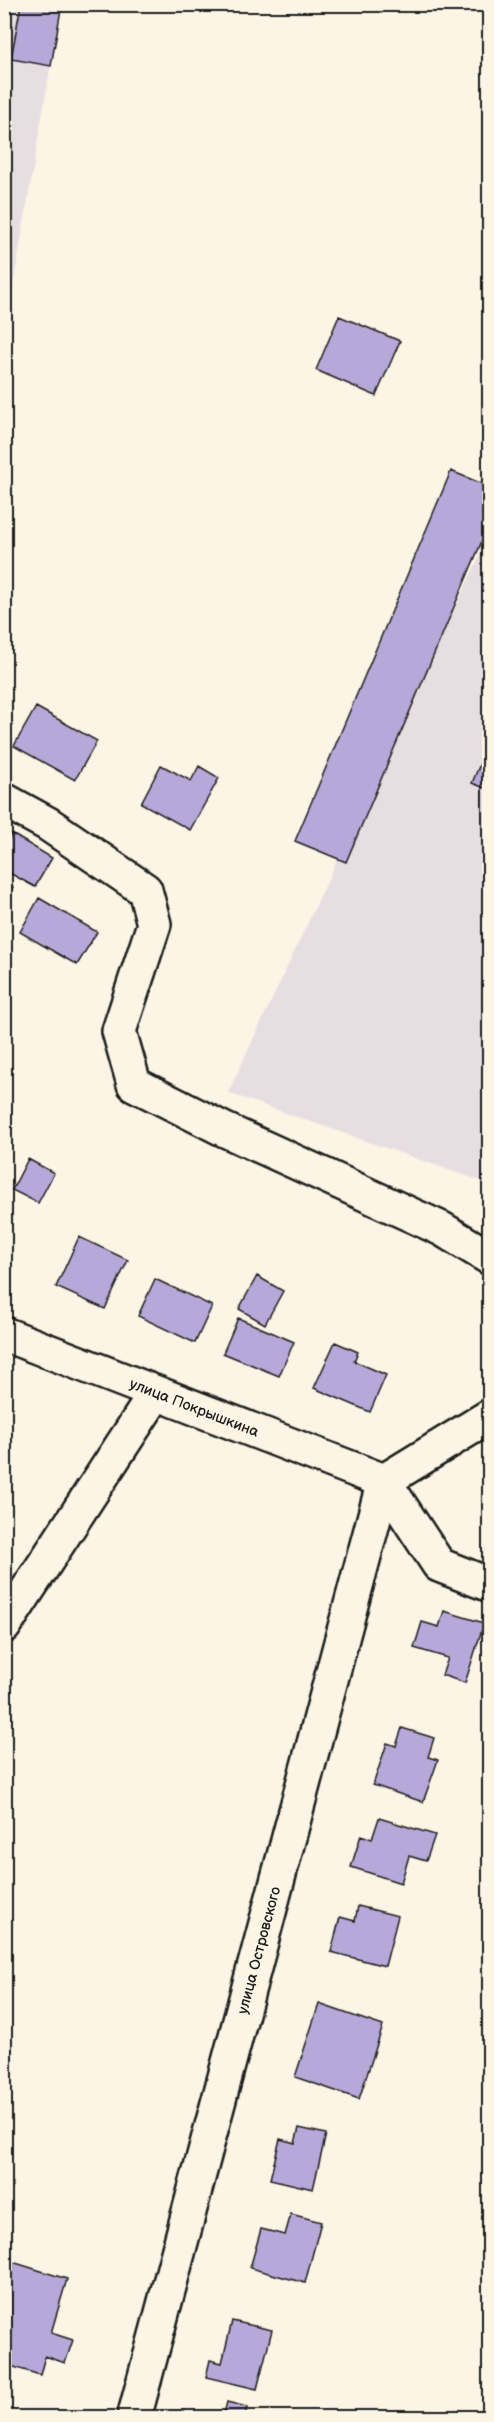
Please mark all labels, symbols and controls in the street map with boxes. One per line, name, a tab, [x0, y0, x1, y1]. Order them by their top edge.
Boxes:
street label: улица Покрышкина	[127, 1374, 262, 1441]
street label: улица Островского	[233, 1884, 285, 2016]

